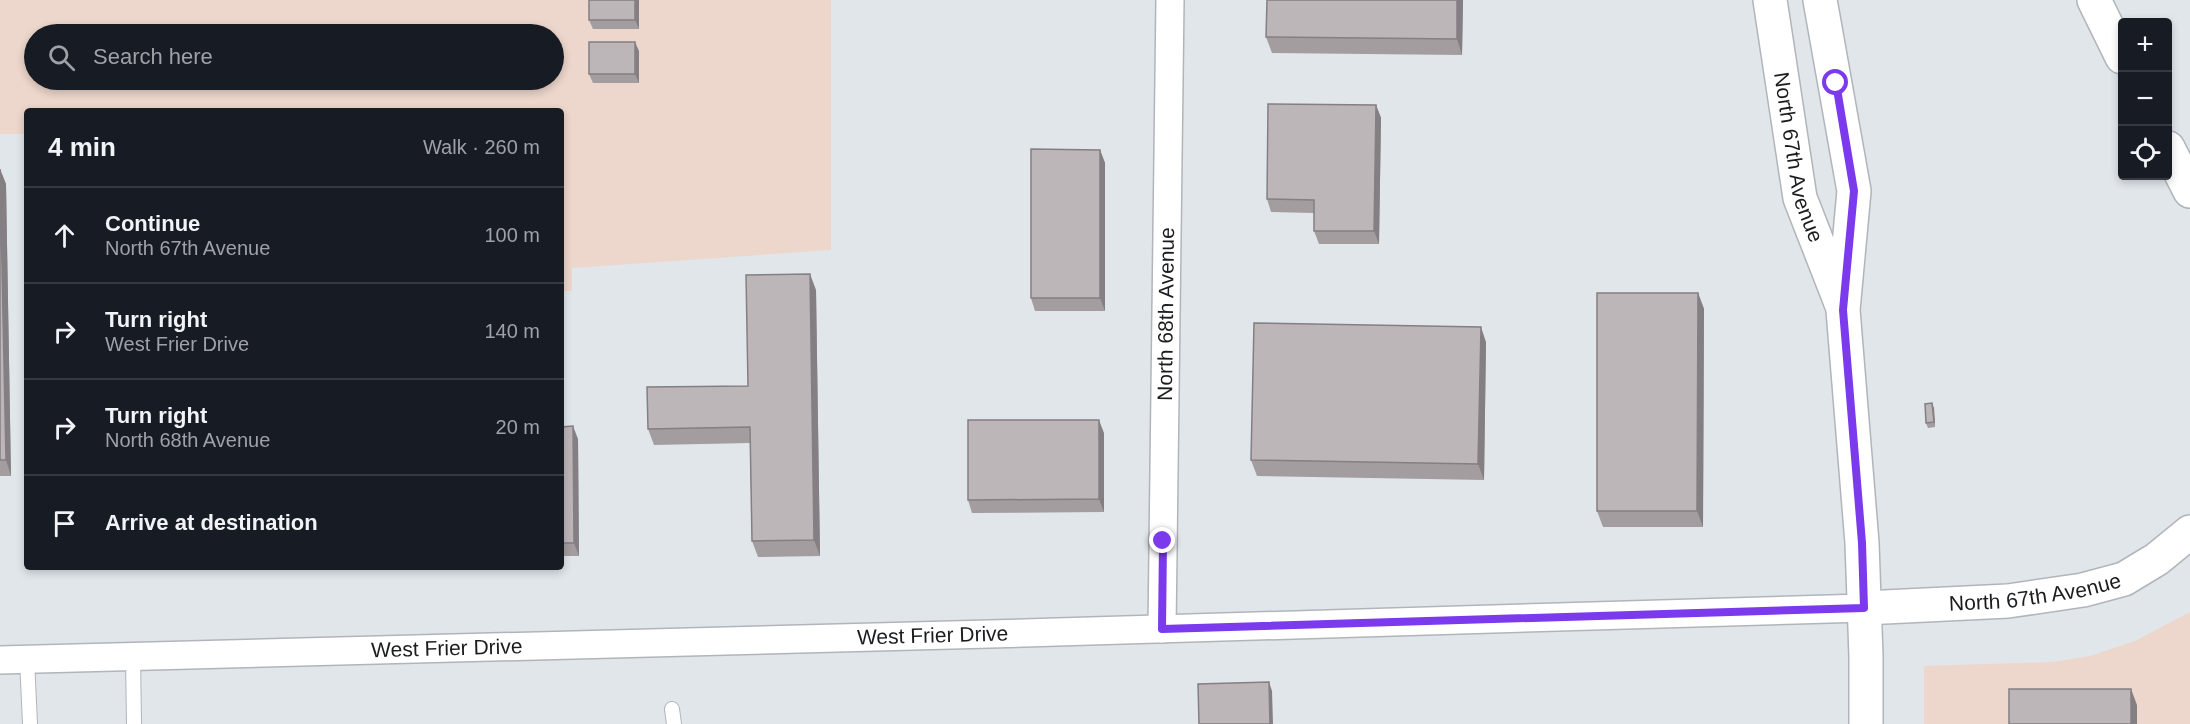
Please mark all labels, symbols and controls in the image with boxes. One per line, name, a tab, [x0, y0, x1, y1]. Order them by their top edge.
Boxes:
map controls	[2118, 18, 2172, 180]
button: +	[2118, 18, 2172, 72]
search box	[24, 24, 564, 90]
icon: search	[45, 41, 78, 74]
text: Search here	[93, 44, 213, 69]
route start	[1822, 69, 1848, 95]
street label: North 67th Avenue	[1770, 71, 1828, 245]
button: −	[2118, 72, 2172, 126]
button: locate	[2118, 126, 2172, 180]
text: 4 min	[48, 132, 116, 162]
text: Walk · 260 m	[423, 136, 540, 158]
text: Continue	[105, 211, 200, 236]
icon: ahead	[48, 219, 81, 252]
text: 100 m	[484, 224, 540, 246]
street label: North 68th Avenue	[1153, 227, 1178, 401]
text: North 67th Avenue	[105, 237, 270, 259]
text: Turn right	[105, 307, 207, 332]
icon: right	[48, 315, 81, 348]
text: 140 m	[484, 320, 540, 342]
text: West Frier Drive	[105, 333, 249, 355]
text: Turn right	[105, 403, 207, 428]
icon: right	[48, 411, 81, 444]
text: 20 m	[496, 416, 540, 438]
text: North 68th Avenue	[105, 429, 270, 451]
icon: arrive	[48, 507, 81, 540]
text: Arrive at destination	[105, 510, 318, 535]
route end	[1149, 527, 1175, 553]
street label: North 67th Avenue	[1948, 568, 2123, 615]
street label: West Frier Drive	[857, 621, 1009, 648]
street label: West Frier Drive	[371, 634, 523, 661]

